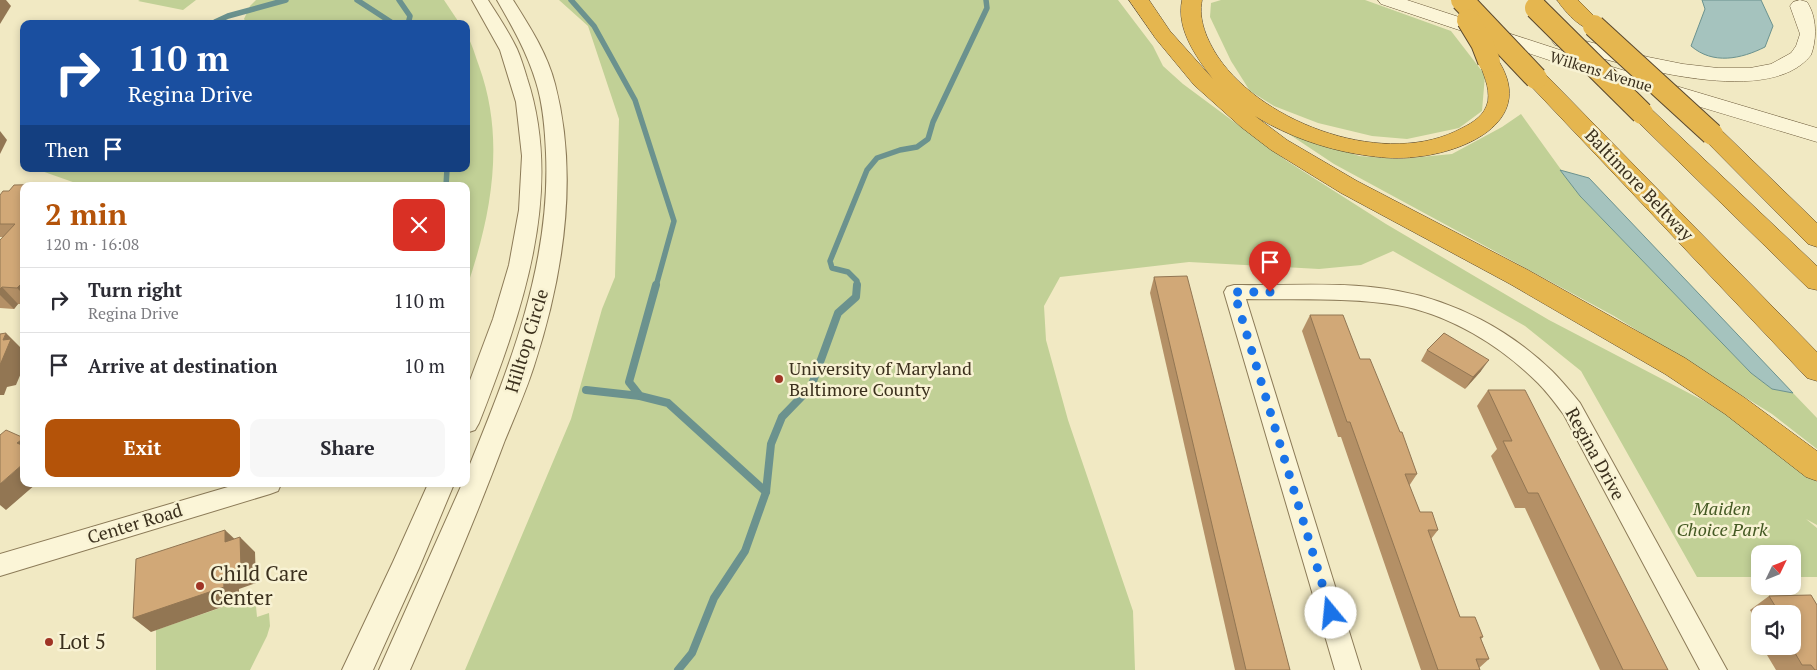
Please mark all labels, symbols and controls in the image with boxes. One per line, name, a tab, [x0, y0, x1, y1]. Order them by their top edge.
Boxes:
text: 110 m	[128, 35, 229, 81]
icon: right	[45, 40, 110, 105]
street label: Wilkens Avenue	[1548, 46, 1655, 96]
text: Regina Drive	[128, 79, 253, 108]
street label: Baltimore Beltway	[1580, 123, 1700, 246]
icon: arrive	[99, 135, 127, 163]
text: Then	[45, 137, 89, 162]
text: 2 min	[45, 194, 127, 234]
button: close	[393, 199, 445, 251]
text: 120 m · 16:08	[45, 233, 139, 255]
pin	[1249, 241, 1291, 292]
icon: arrive	[1256, 248, 1284, 276]
text: Turn right	[88, 277, 182, 302]
icon: right	[45, 286, 73, 314]
street label: Hilltop Circle	[499, 286, 553, 396]
text: 110 m	[394, 288, 445, 313]
text: Regina Drive	[88, 302, 179, 324]
icon: arrive	[45, 351, 73, 379]
text: Arrive at destination	[88, 353, 277, 378]
text: 10 m	[404, 353, 445, 378]
place label: University of Maryland Baltimore County	[789, 356, 972, 401]
marker: University of Maryland Baltimore County	[773, 373, 785, 385]
street label: Regina Drive	[1561, 403, 1631, 504]
button: Exit	[45, 419, 240, 477]
button: Share	[250, 419, 445, 477]
park label: Maiden Choice Park	[1676, 496, 1768, 541]
street label: Center Road	[84, 497, 185, 549]
north arrow	[1751, 545, 1801, 595]
map controls	[1751, 545, 1801, 655]
place label: Child Care Center	[210, 559, 308, 611]
marker: Child Care Center	[194, 580, 206, 592]
position arrow	[1304, 586, 1356, 638]
button: sound	[1751, 605, 1801, 655]
place label: Lot 5	[59, 627, 106, 655]
marker: Lot 5	[43, 636, 55, 648]

